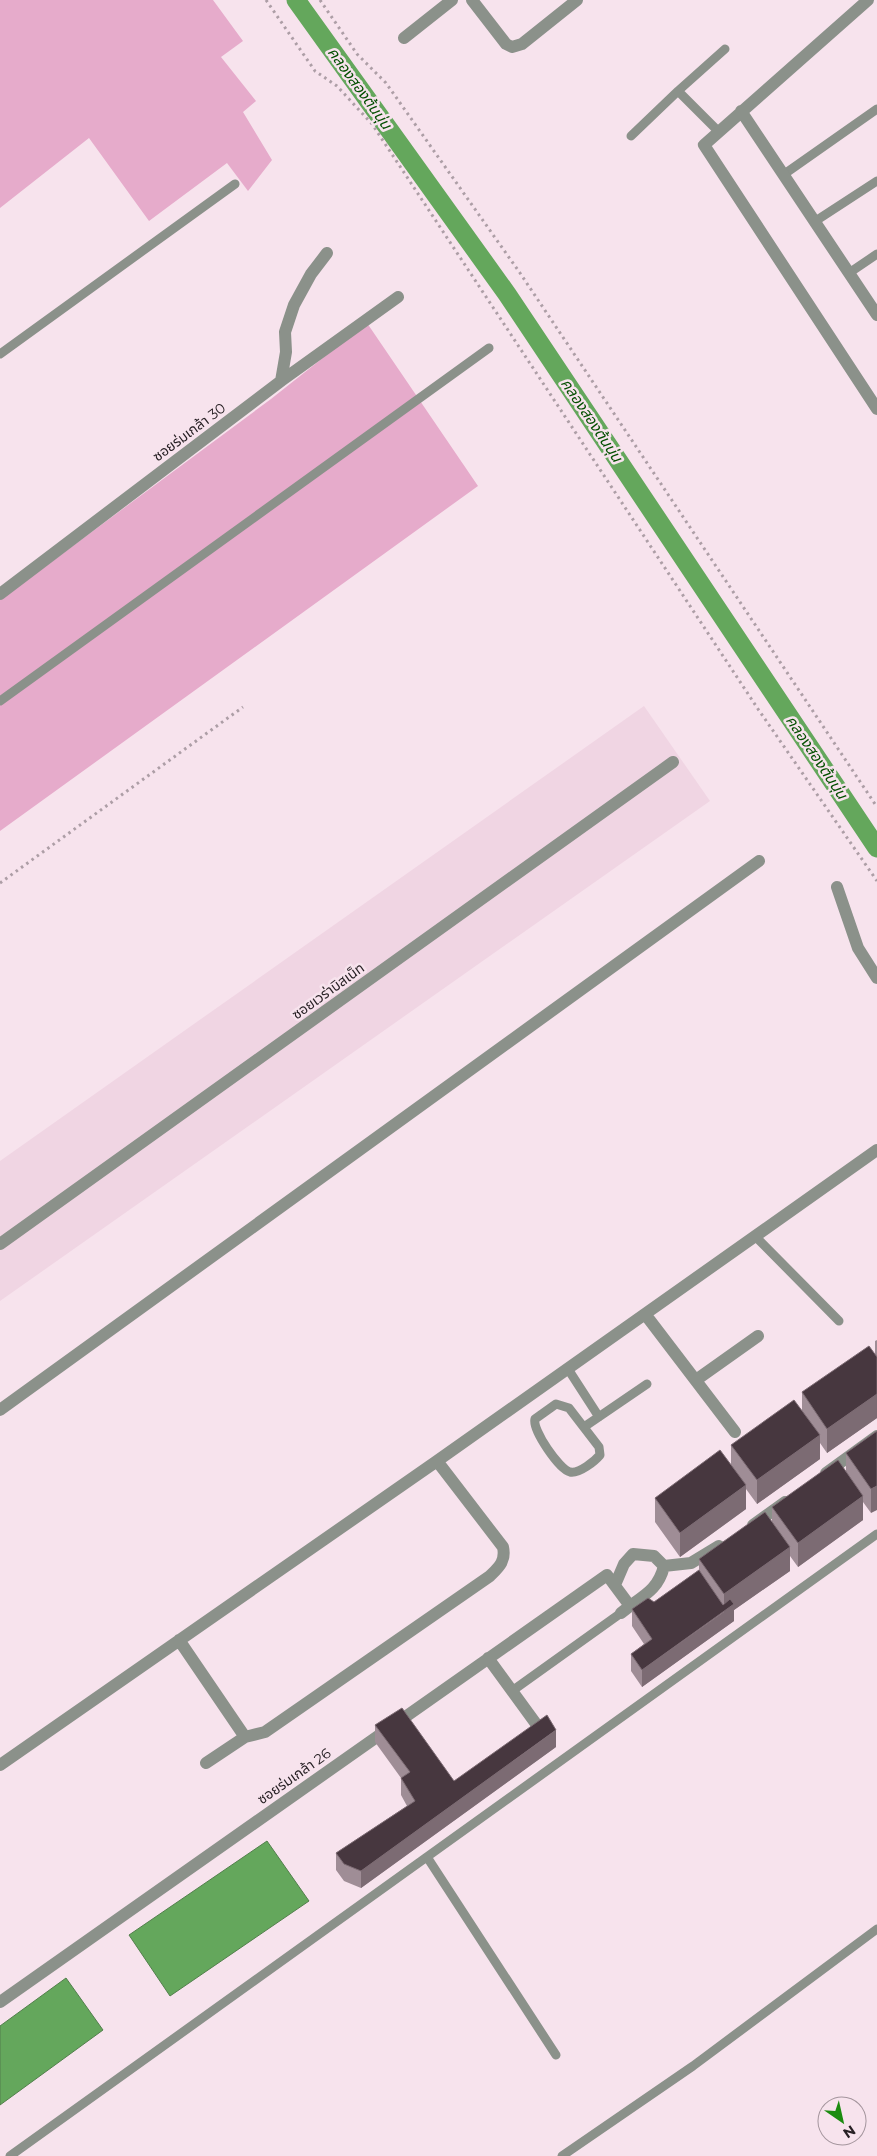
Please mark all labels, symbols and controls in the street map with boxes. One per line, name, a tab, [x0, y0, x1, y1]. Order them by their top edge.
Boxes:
water label: คลองสองต้นนุ่น	[324, 43, 397, 133]
water label: คลองสองต้นนุ่น	[557, 375, 627, 466]
street label: ซอยร่มเกล้า 30	[149, 399, 229, 465]
water label: คลองสองต้นนุ่น	[782, 712, 852, 803]
street label: ซอยเวร่าบิสเน็ท	[288, 959, 368, 1023]
street label: ซอยร่มเกล้า 26	[254, 1744, 335, 1808]
north arrow	[817, 2096, 867, 2146]
text: N	[840, 2121, 859, 2142]

